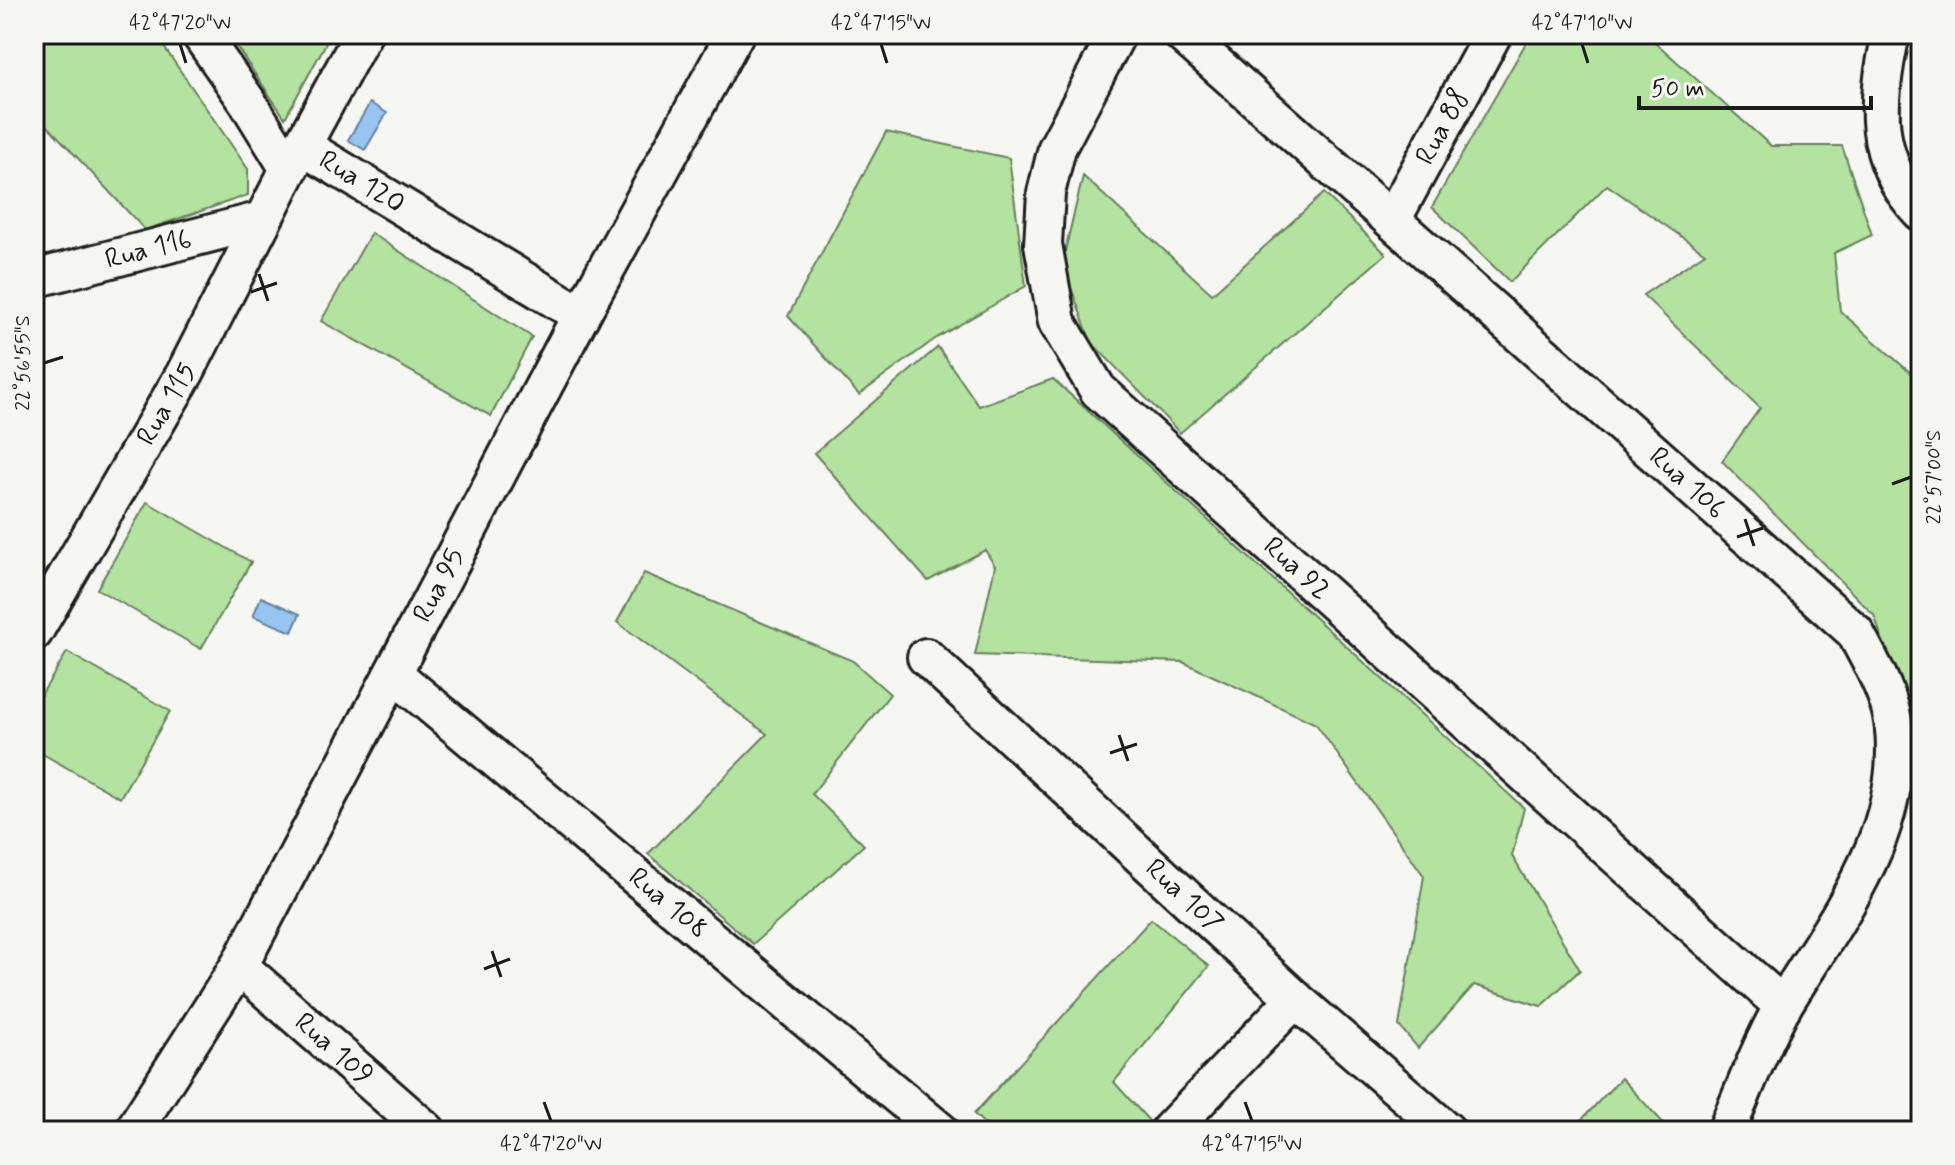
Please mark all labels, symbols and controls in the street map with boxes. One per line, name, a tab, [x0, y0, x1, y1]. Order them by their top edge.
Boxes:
text: 42°47'20"W	[129, 10, 231, 37]
text: 42°47'15"W	[831, 10, 931, 37]
text: 42°47'10"W	[1532, 10, 1632, 37]
scale bar	[1639, 60, 1871, 110]
text: 50 m	[1651, 74, 1705, 105]
street label: Rua 88	[1407, 82, 1478, 171]
street label: Rua 120	[312, 142, 412, 222]
street label: Rua 116	[101, 221, 195, 278]
text: 22°56'55"S	[10, 315, 37, 411]
street label: Rua 115	[128, 356, 206, 452]
text: 22°57'00"S	[1921, 430, 1948, 524]
street label: Rua 106	[1641, 439, 1734, 527]
street label: Rua 92	[1255, 529, 1338, 609]
street label: Rua 95	[404, 542, 474, 629]
street label: Rua 107	[1137, 851, 1231, 942]
street label: Rua 108	[620, 859, 716, 948]
street label: Rua 109	[286, 1004, 381, 1094]
text: 42°47'20"W	[500, 1131, 602, 1158]
text: 42°47'15"W	[1202, 1131, 1302, 1158]

